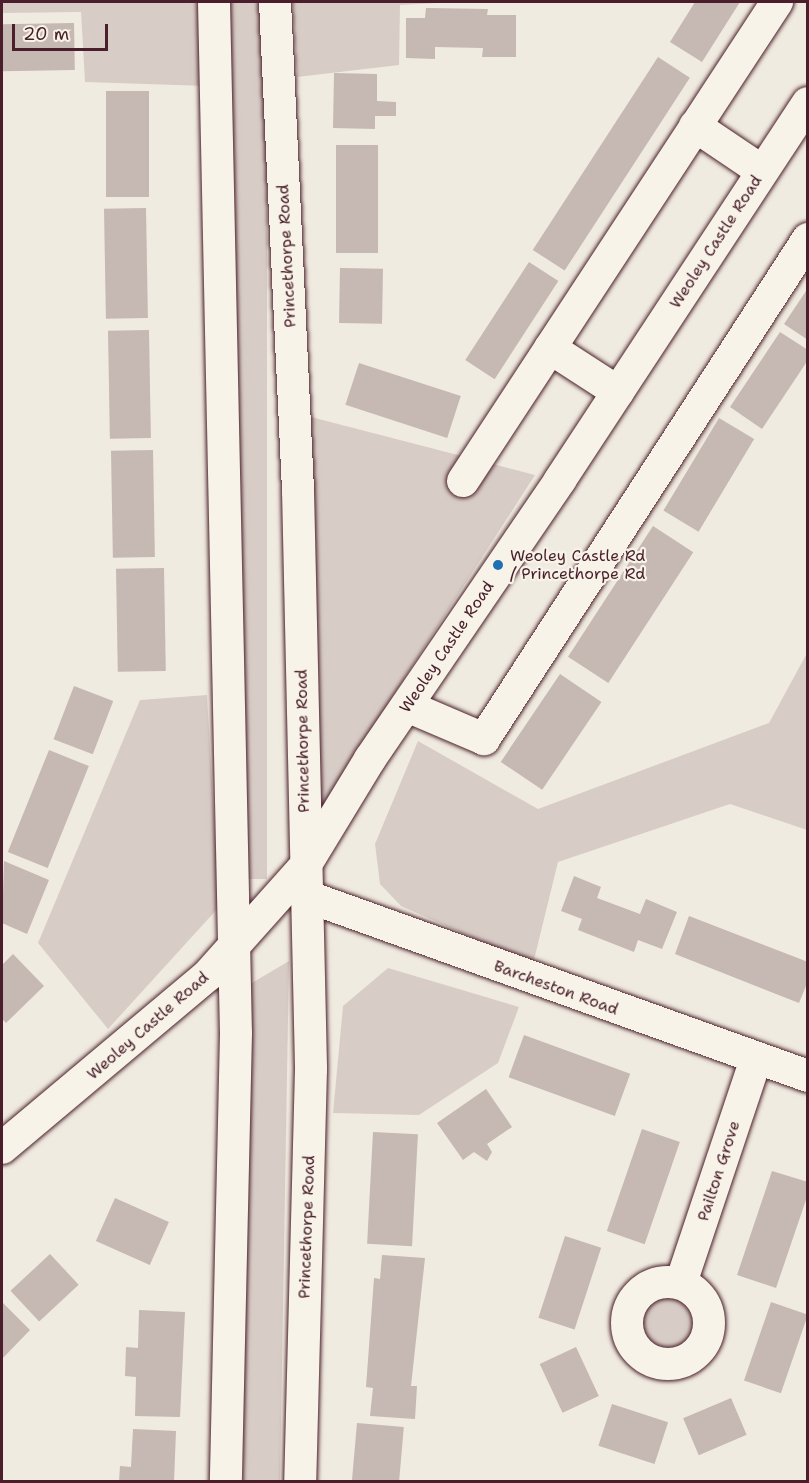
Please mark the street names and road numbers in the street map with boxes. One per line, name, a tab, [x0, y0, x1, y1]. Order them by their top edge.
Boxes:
street label: Weoley Castle Road	[666, 172, 766, 312]
street label: Princethorpe Road	[274, 184, 300, 328]
street label: Weoley Castle Road	[396, 577, 498, 717]
street label: Princethorpe Road	[292, 669, 314, 813]
street label: Barcheston Road	[491, 957, 621, 1019]
street label: Weoley Castle Road	[83, 968, 213, 1084]
street label: Pailton Grove	[694, 1118, 744, 1224]
street label: Princethorpe Road	[295, 1155, 319, 1299]

